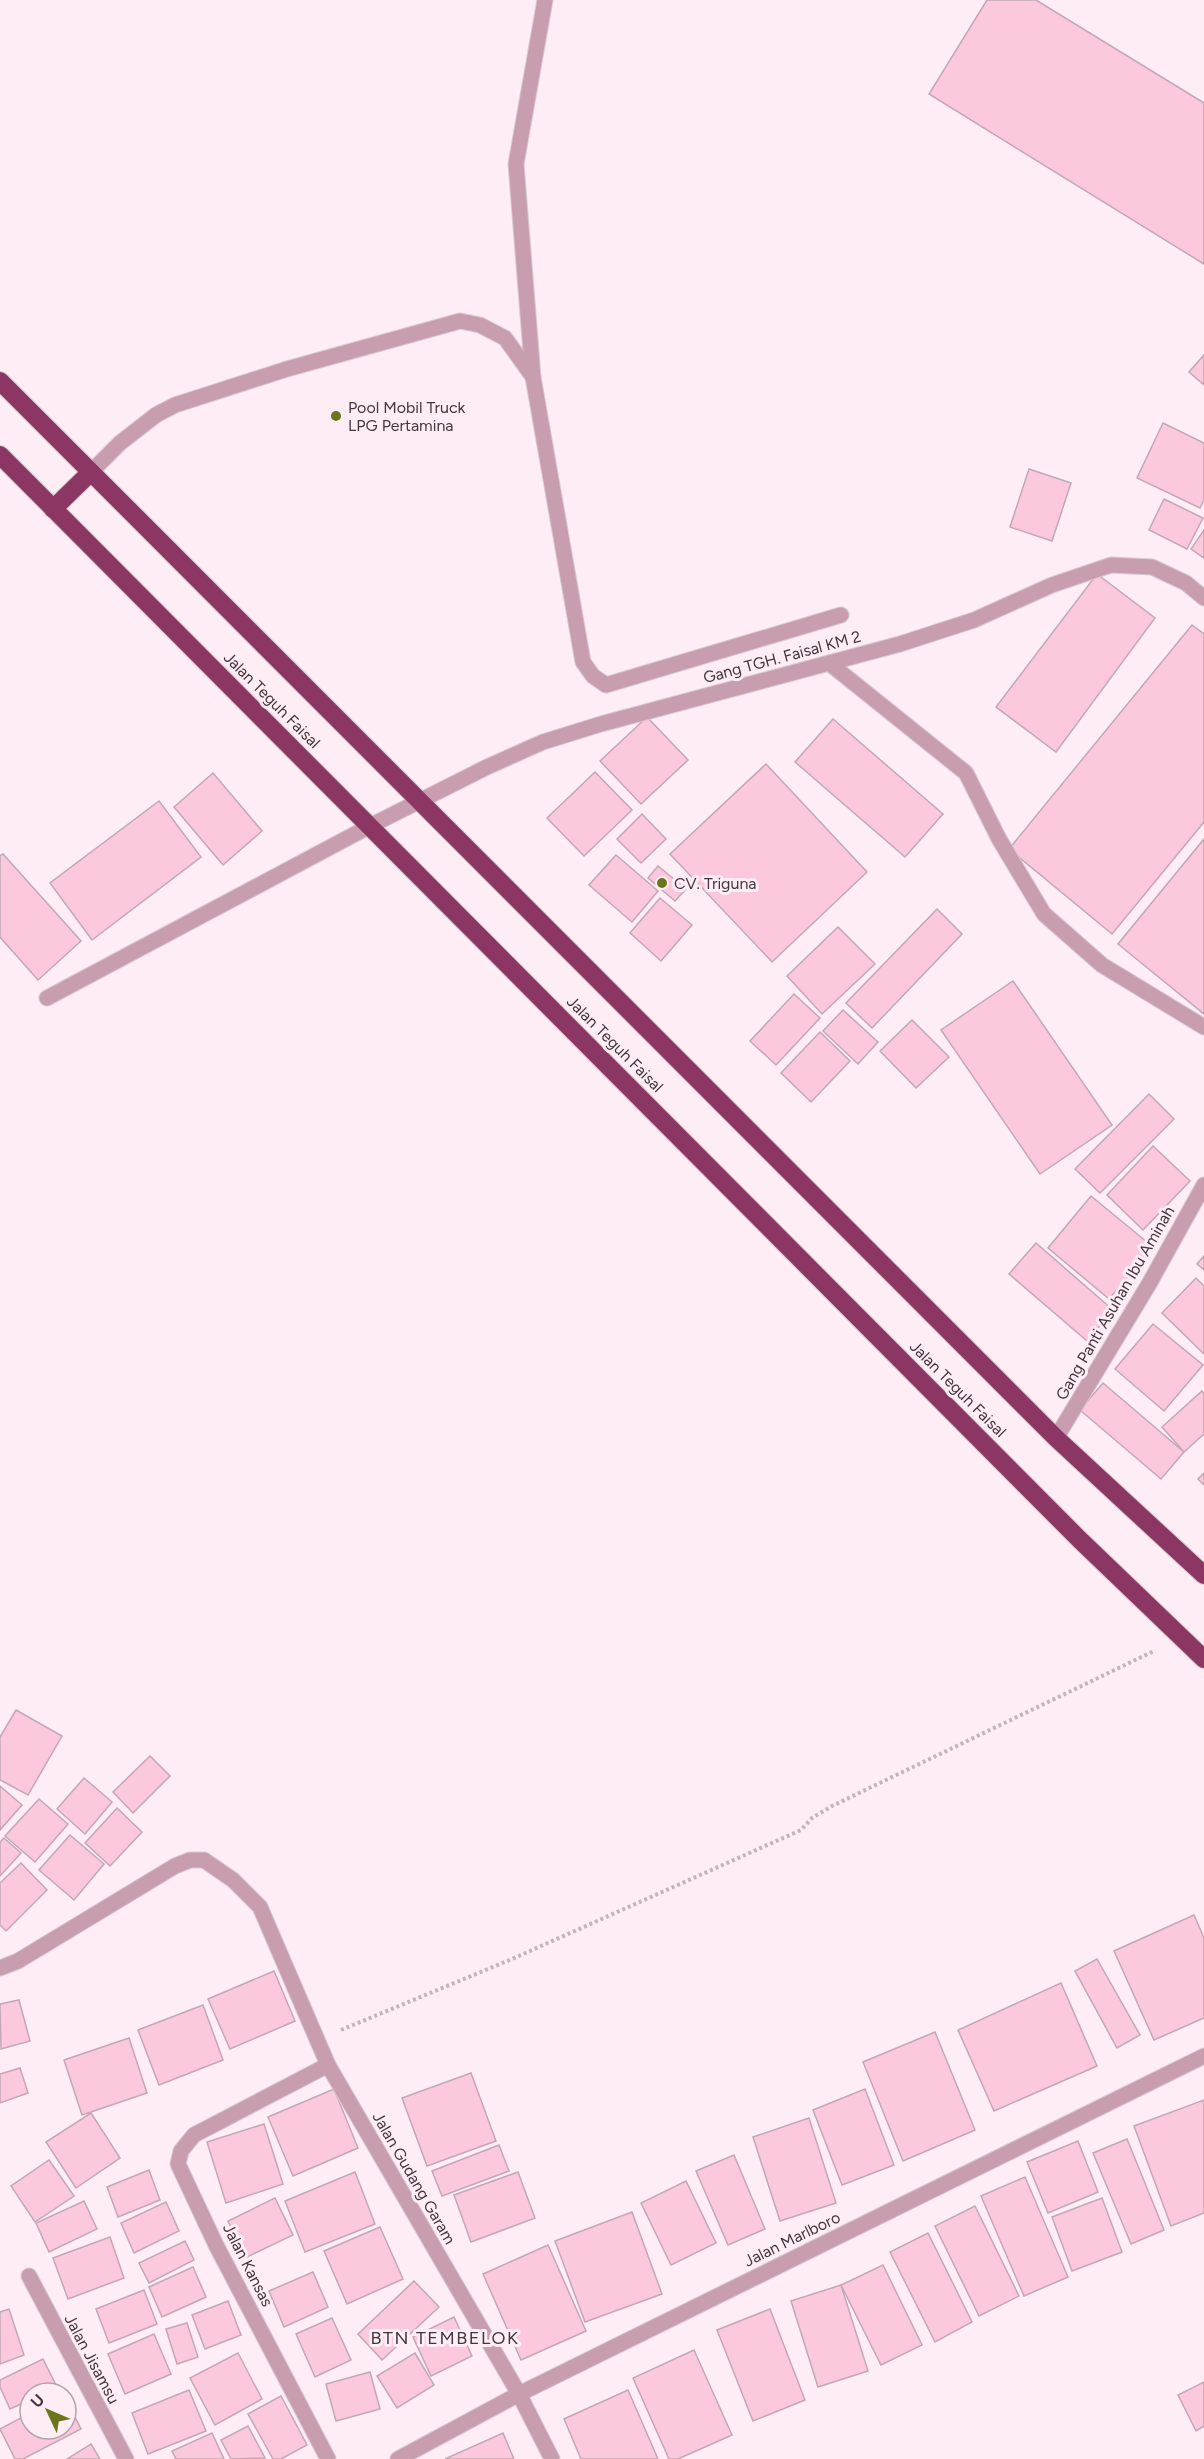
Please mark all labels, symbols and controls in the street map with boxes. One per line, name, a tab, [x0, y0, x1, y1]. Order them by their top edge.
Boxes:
place label: Pool Mobil Truck LPG Pertamina	[348, 398, 466, 435]
marker: Pool Mobil Truck LPG Pertamina	[329, 409, 343, 423]
street label: Gang TGH. Faisal KM 2	[701, 627, 863, 687]
street label: Jalan Teguh Faisal	[220, 648, 324, 752]
place label: CV. Triguna	[674, 874, 757, 893]
marker: CV. Triguna	[655, 876, 669, 890]
street label: Jalan Teguh Faisal	[563, 992, 667, 1096]
street label: Gang Panti Asuhan Ibu Aminah	[1052, 1203, 1178, 1403]
street label: Jalan Teguh Faisal	[906, 1337, 1010, 1441]
street label: Jalan Gudang Garam	[368, 2109, 460, 2247]
street label: Jalan Marlboro	[741, 2207, 843, 2271]
street label: Jalan Kansas	[219, 2220, 277, 2310]
street label: Jalan Jisamsu	[60, 2311, 124, 2407]
district label: BTN TEMBELOK	[371, 2327, 519, 2349]
north arrow	[18, 2381, 78, 2441]
text: U	[27, 2390, 48, 2412]

